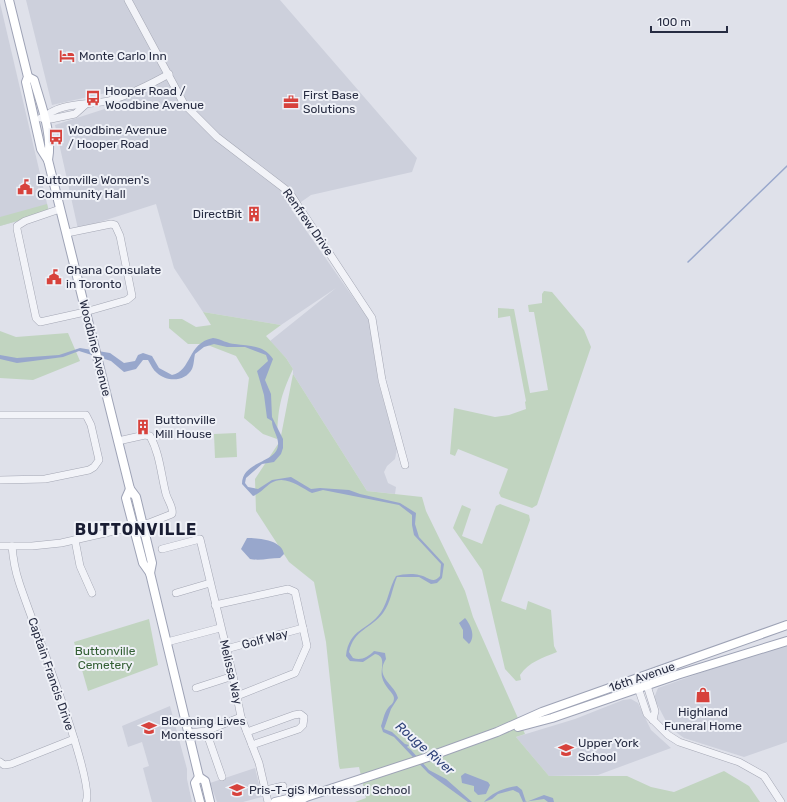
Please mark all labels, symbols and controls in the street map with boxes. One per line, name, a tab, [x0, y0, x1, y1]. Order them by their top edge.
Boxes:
scale bar	[651, 8, 727, 34]
text: 100 m	[657, 15, 691, 29]
hotel icon: Monte Carlo Inn	[58, 47, 76, 65]
place label: Monte Carlo Inn	[79, 49, 167, 63]
place label: Hooper Road / Woodbine Avenue	[105, 84, 204, 112]
place label: First Base Solutions	[303, 88, 359, 116]
bus stop icon: Hooper Road / Woodbine Avenue	[84, 89, 102, 107]
office icon: First Base Solutions	[282, 93, 300, 111]
place label: Woodbine Avenue / Hooper Road	[68, 123, 167, 151]
bus stop icon: Woodbine Avenue / Hooper Road	[47, 128, 65, 146]
place label: Buttonville Women's Community Hall	[37, 173, 150, 201]
public building icon: Buttonville Women's Community Hall	[16, 178, 34, 196]
street label: Renfrew Drive	[280, 186, 336, 258]
building icon: DirectBit	[245, 205, 263, 223]
place label: DirectBit	[193, 207, 242, 221]
place label: Ghana Consulate in Toronto	[66, 263, 162, 291]
public building icon: Ghana Consulate in Toronto	[45, 268, 63, 286]
street label: Woodbine Avenue	[76, 298, 114, 398]
place label: Buttonville Mill House	[155, 413, 216, 441]
building icon: Buttonville Mill House	[134, 418, 152, 436]
district label: BUTTONVILLE	[75, 520, 197, 539]
street label: Captain Francis Drive	[25, 616, 77, 733]
street label: Golf Way	[240, 626, 290, 652]
street label: Melissa Way	[217, 638, 245, 706]
park label: Buttonville Cemetery	[75, 644, 136, 672]
street label: 16th Avenue	[607, 659, 677, 695]
shop icon: Highland Funeral Home	[694, 686, 712, 704]
place label: Highland Funeral Home	[664, 705, 742, 733]
place label: Blooming Lives Montessori	[161, 714, 246, 742]
water label: Rouge River	[392, 718, 458, 779]
school or university icon: Blooming Lives Montessori	[140, 719, 158, 737]
place label: Upper York School	[578, 736, 640, 764]
school or university icon: Upper York School	[557, 741, 575, 759]
school or university icon: Pris-T-giS Montessori School	[228, 781, 246, 799]
place label: Pris-T-giS Montessori School	[249, 783, 410, 797]

